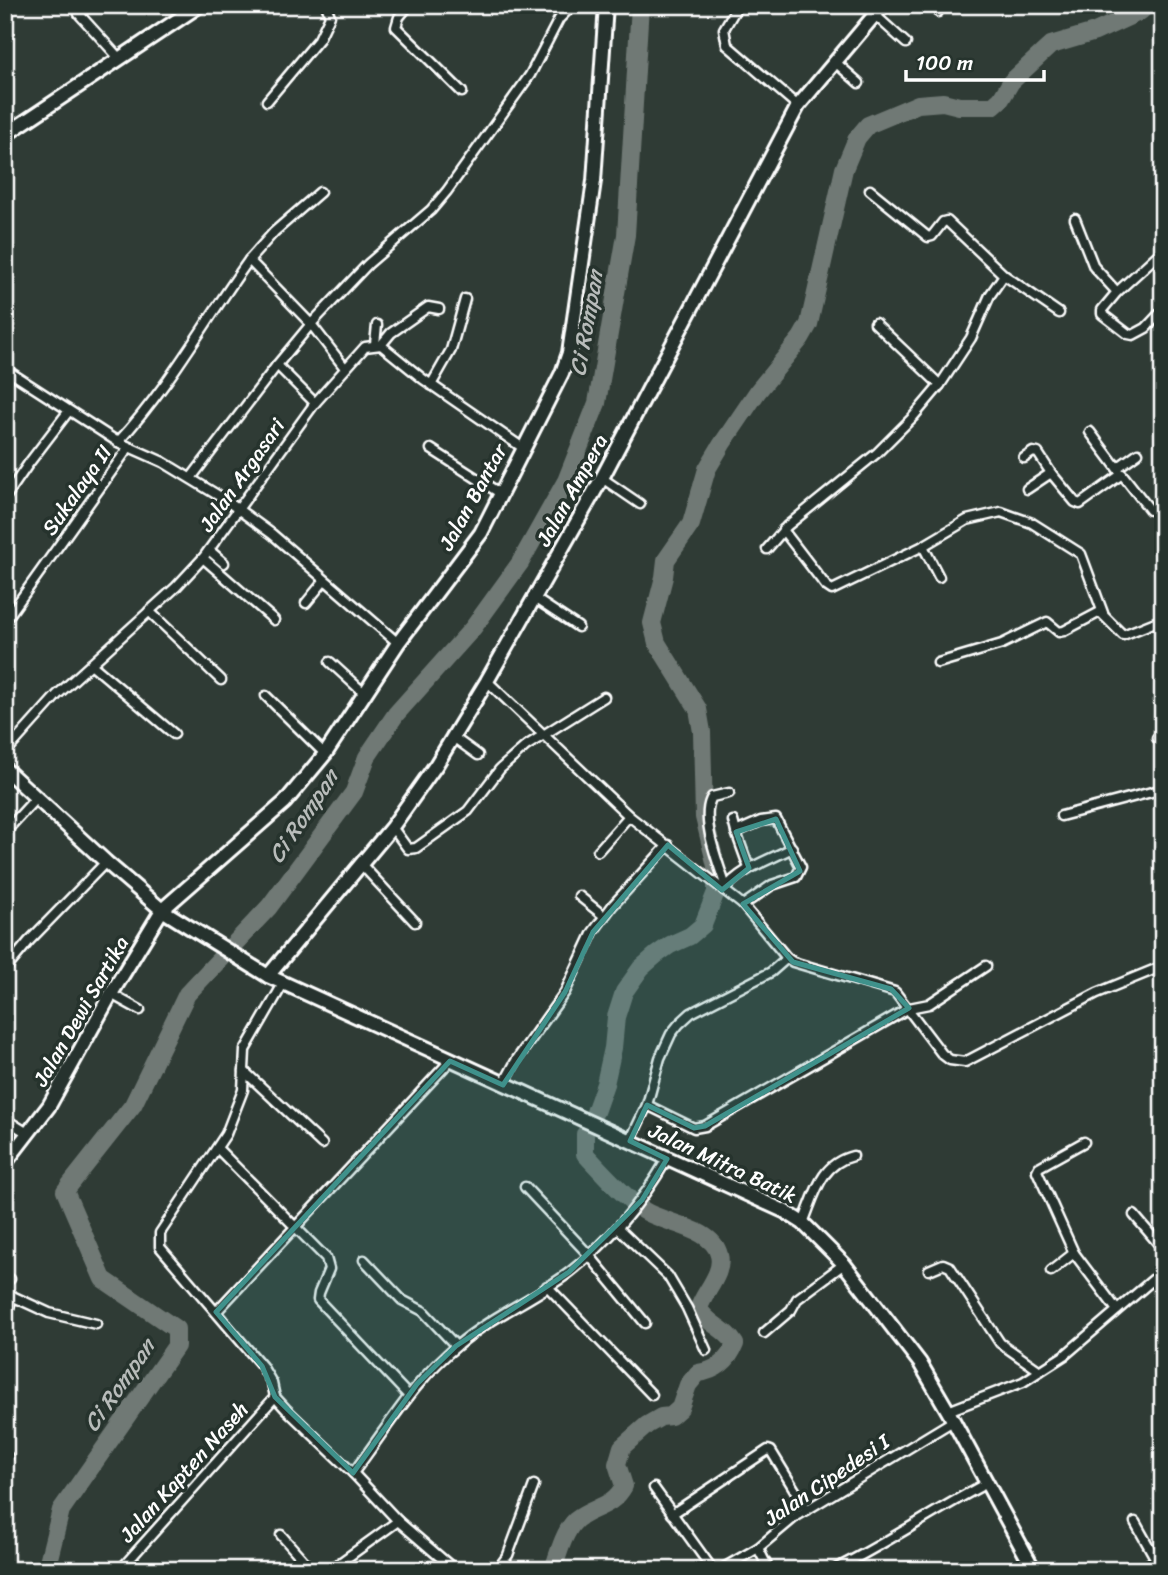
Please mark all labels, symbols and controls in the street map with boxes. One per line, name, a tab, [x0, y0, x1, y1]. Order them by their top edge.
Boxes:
scale bar	[906, 38, 1044, 82]
text: 100 m	[916, 44, 973, 82]
water label: Ci Rompan	[557, 265, 616, 379]
street label: Jalan Argasari	[188, 409, 296, 541]
street label: Jalan Ampera	[525, 426, 619, 554]
street label: Jalan Bantar	[427, 435, 519, 558]
street label: Sukalaya II	[32, 436, 123, 544]
water label: Ci Rompan	[257, 759, 351, 872]
street label: Jalan Dewi Sartika	[22, 928, 140, 1095]
street label: Jalan Mitra Batik	[641, 1111, 804, 1214]
water label: Ci Rompan	[72, 1328, 168, 1441]
street label: Jalan Kapten Naseh	[109, 1393, 258, 1552]
street label: Jalan Cipedesi I	[755, 1423, 899, 1537]

